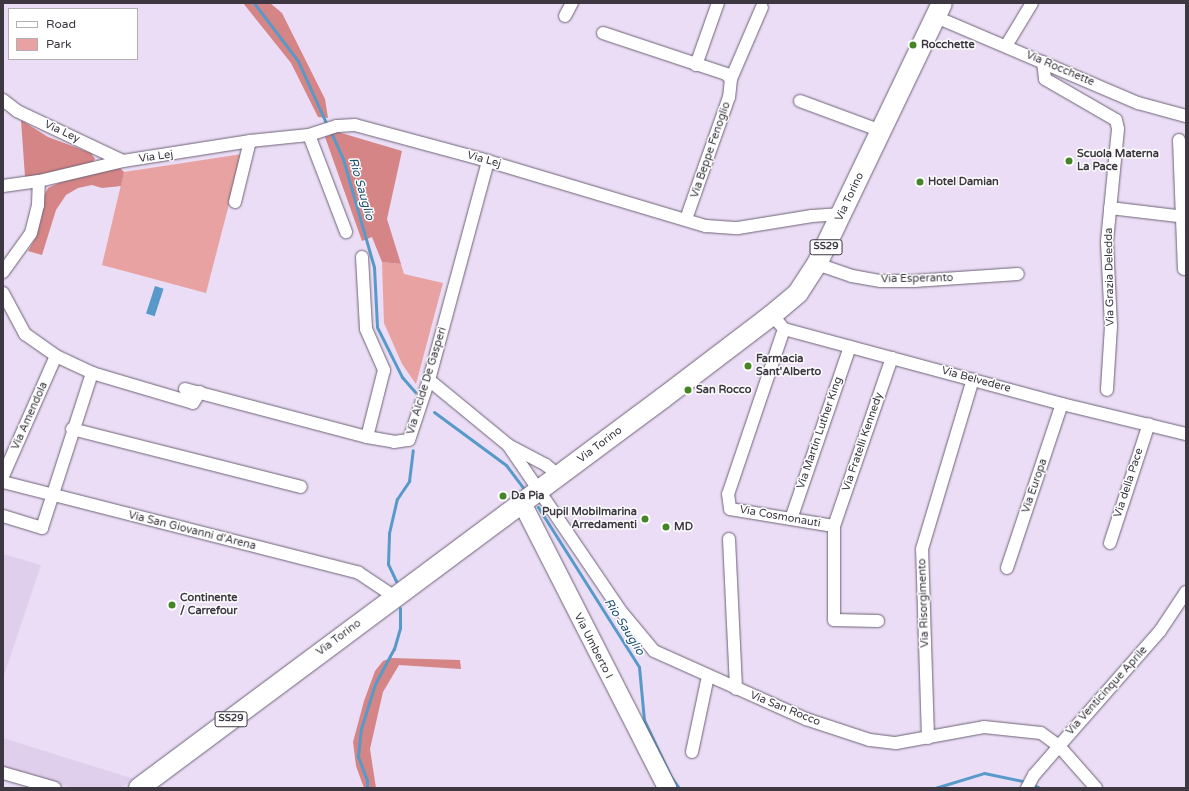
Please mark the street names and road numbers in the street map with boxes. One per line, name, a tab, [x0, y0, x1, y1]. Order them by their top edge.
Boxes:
street label: Via Rocchette	[1024, 49, 1096, 89]
street label: Via Beppe Fenoglio	[688, 100, 734, 200]
street label: Via Ley	[42, 118, 82, 146]
street label: Via Lej	[138, 148, 174, 166]
street label: Via Lej	[466, 149, 502, 171]
street label: Via Torino	[833, 170, 867, 224]
street label: Via Grazia Deledda	[1103, 228, 1117, 326]
road number: SS29	[809, 239, 843, 255]
street label: Via Esperanto	[881, 272, 953, 286]
street label: Via Alcide De Gasperi	[404, 326, 450, 436]
street label: Via Belvedere	[940, 364, 1012, 396]
street label: Via Martin Luther King	[795, 375, 845, 491]
street label: Via Amendola	[9, 380, 51, 452]
street label: Via Fratelli Kennedy	[840, 391, 886, 493]
street label: Via Torino	[575, 424, 625, 466]
street label: Via della Pace	[1112, 447, 1146, 519]
street label: Via Europa	[1020, 457, 1050, 515]
street label: Via Cosmonauti	[738, 503, 822, 531]
street label: Via San Giovanni d'Arena	[127, 509, 257, 553]
street label: Via Risorgimento	[916, 558, 932, 648]
street label: Via Umberto I	[571, 611, 615, 681]
street label: Via Torino	[314, 617, 364, 659]
street label: Via Venticinque Aprile	[1064, 644, 1150, 738]
street label: Via San Rocco	[748, 689, 822, 729]
road number: SS29	[214, 711, 248, 727]

